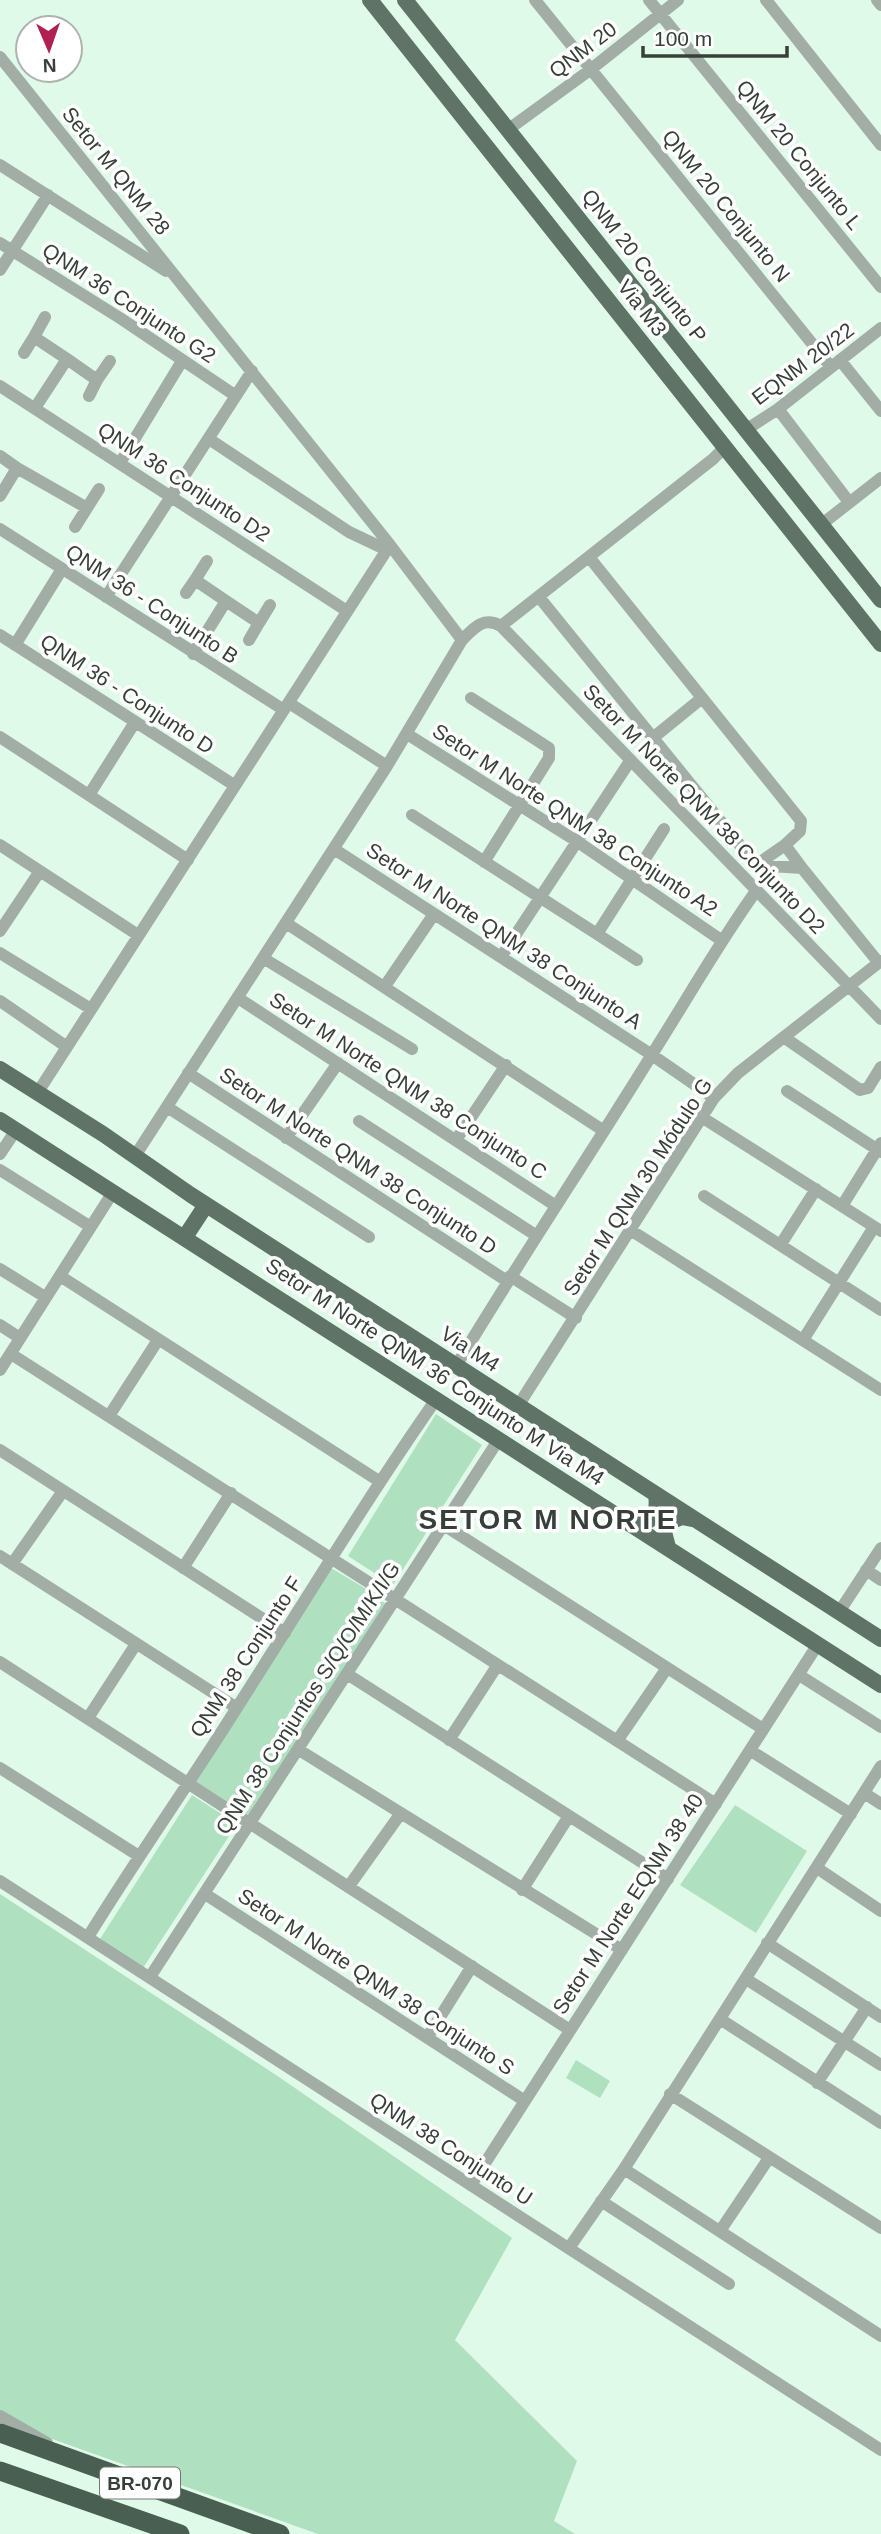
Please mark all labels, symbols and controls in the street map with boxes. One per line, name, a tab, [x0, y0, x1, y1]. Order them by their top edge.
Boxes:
north arrow	[14, 14, 84, 84]
scale bar	[643, 14, 786, 58]
street label: QNM 20	[545, 17, 621, 82]
text: 100 m	[654, 27, 712, 50]
text: N	[42, 55, 57, 76]
street label: QNM 20 Conjunto L	[732, 75, 867, 234]
street label: Setor M QNM 28	[58, 102, 175, 239]
street label: QNM 20 Conjunto N	[658, 125, 795, 286]
street label: QNM 20 Conjunto P	[577, 185, 711, 347]
street label: QNM 36 Conjunto G2	[38, 238, 220, 367]
street label: Via M3	[613, 275, 671, 340]
street label: EQNM 20/22	[747, 318, 858, 409]
street label: QNM 36 Conjunto D2	[94, 417, 275, 546]
street label: QNM 36 - Conjunto B	[62, 539, 243, 668]
street label: QNM 36 - Conjunto D	[36, 629, 218, 758]
street label: Setor M Norte QNM 38 Conjunto D2	[579, 679, 830, 938]
street label: Setor M Norte QNM 38 Conjunto A2	[429, 719, 722, 920]
street label: Setor M Norte QNM 38 Conjunto A	[362, 838, 646, 1033]
street label: Setor M Norte QNM 38 Conjunto C	[265, 987, 551, 1184]
street label: Setor M Norte QNM 38 Conjunto D	[215, 1062, 501, 1259]
street label: Setor M QNM 30 Módulo G	[559, 1074, 717, 1300]
street label: Setor M Norte QNM 36 Conjunto M Via M4	[262, 1253, 609, 1490]
street label: Via M4	[437, 1321, 504, 1376]
district label: SETOR M NORTE	[419, 1504, 677, 1535]
street label: QNM 38 Conjuntos S/Q/O/M/K/I/G	[211, 1557, 404, 1838]
street label: QNM 38 Conjunto F	[185, 1572, 306, 1741]
street label: Setor M Norte EQNM 38 40	[548, 1789, 707, 2018]
street label: Setor M Norte QNM 38 Conjunto S	[234, 1884, 519, 2080]
street label: QNM 38 Conjunto U	[366, 2087, 537, 2210]
road number: BR-070	[100, 2468, 180, 2498]

